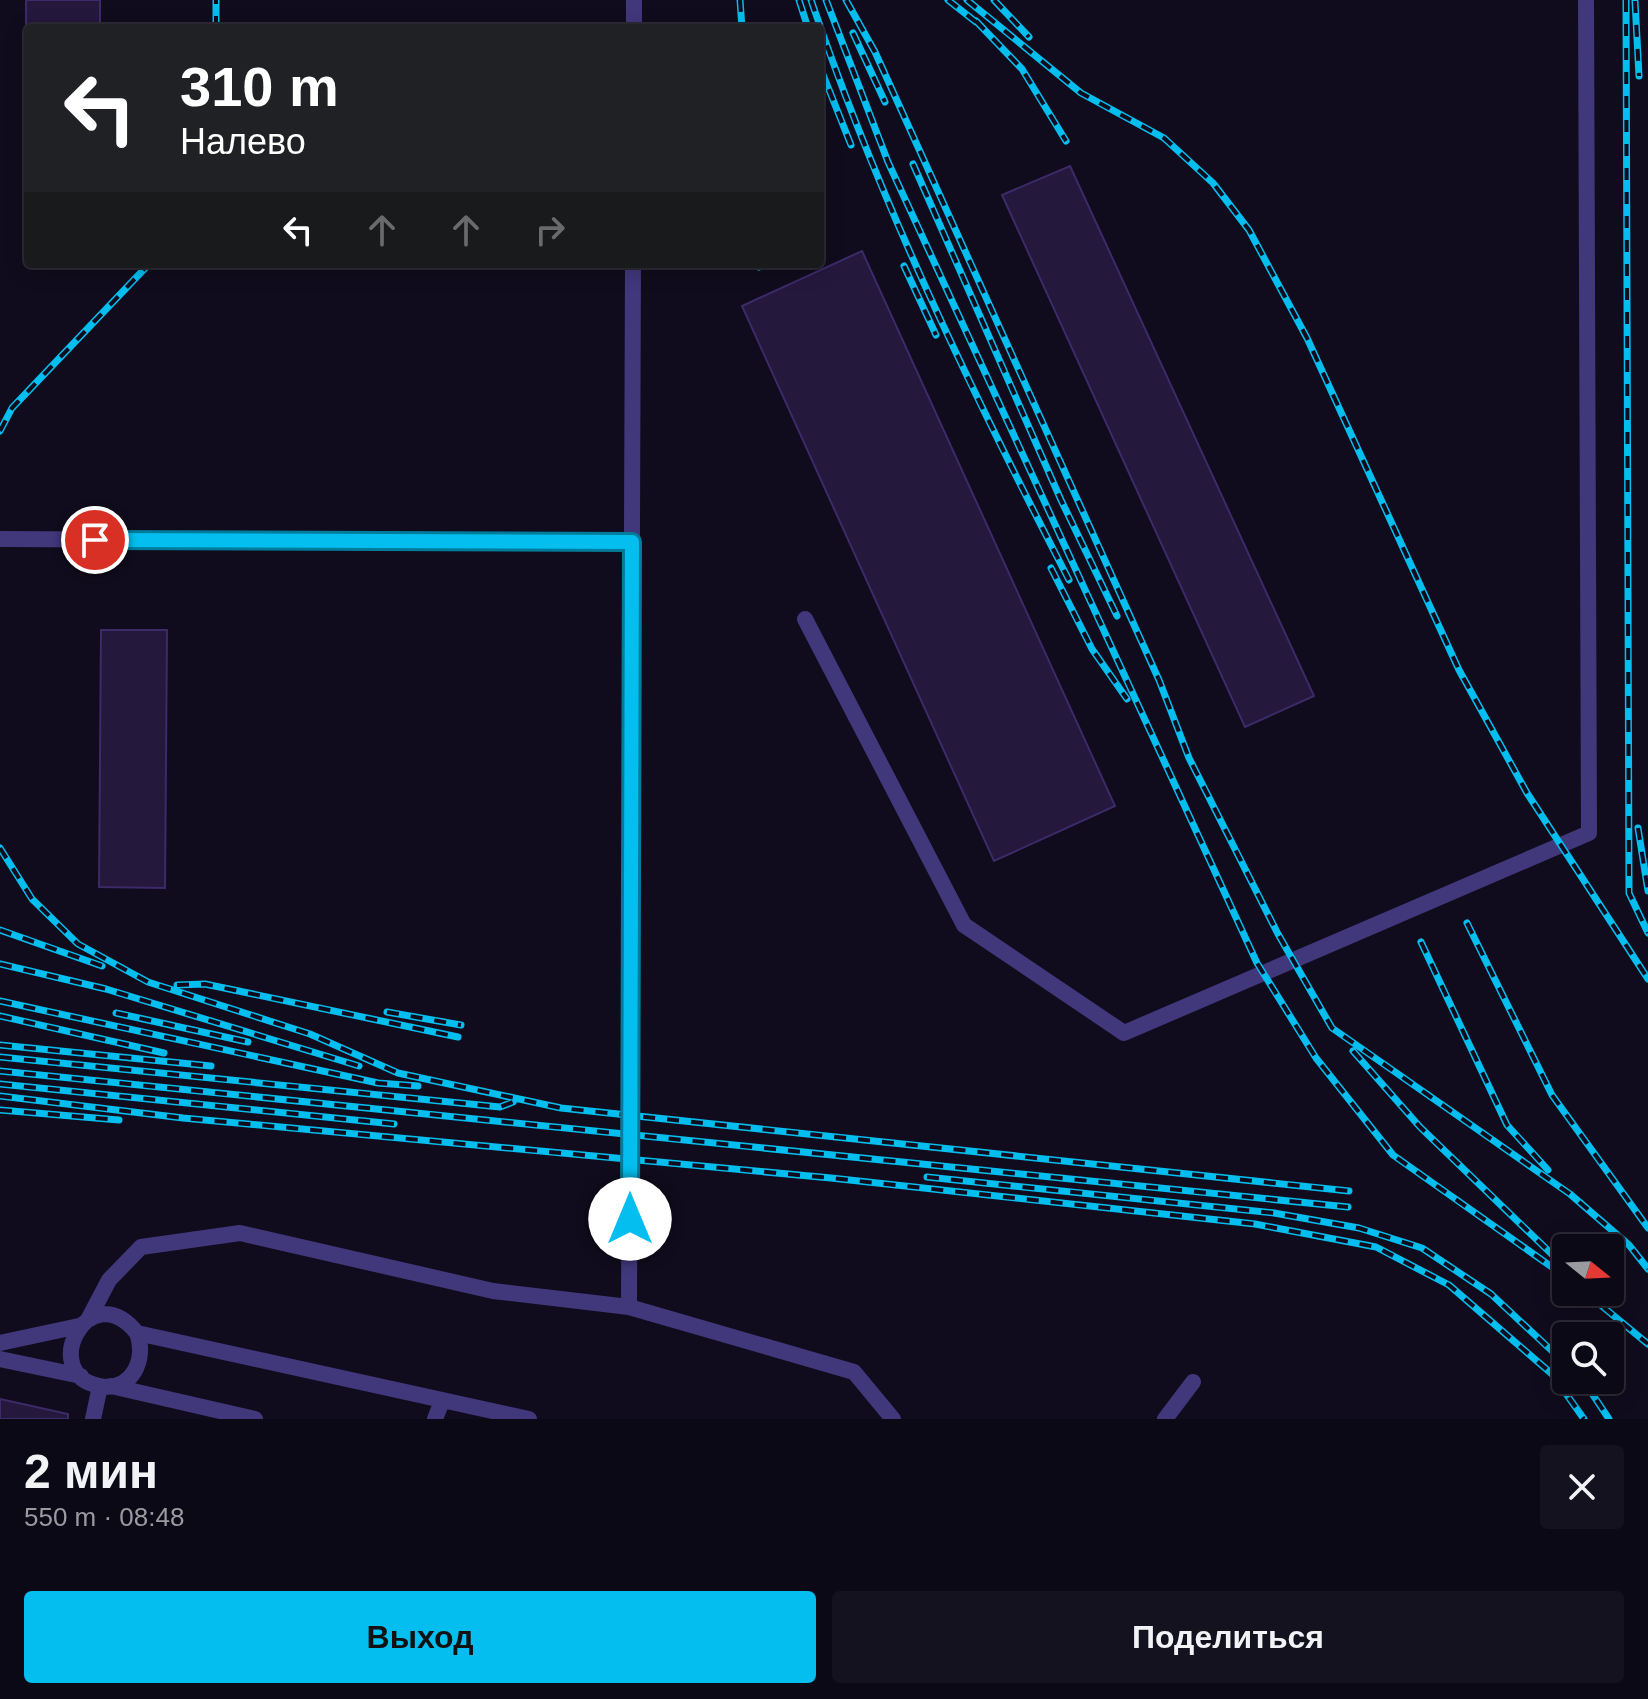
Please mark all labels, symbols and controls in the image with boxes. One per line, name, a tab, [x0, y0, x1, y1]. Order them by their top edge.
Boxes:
text: 310 m	[180, 55, 339, 118]
icon: left	[48, 56, 152, 160]
text: Налево	[180, 121, 306, 162]
icon: left	[276, 208, 320, 252]
icon: ahead	[360, 208, 404, 252]
icon: ahead	[444, 208, 488, 252]
icon: right	[528, 208, 572, 252]
pin	[61, 506, 129, 574]
icon: arrive	[73, 518, 117, 562]
position arrow	[588, 1177, 672, 1261]
north arrow	[1552, 1234, 1624, 1306]
map controls	[1552, 1234, 1624, 1394]
button: search	[1552, 1322, 1624, 1394]
text: 2 мин	[24, 1445, 158, 1498]
button: close	[1540, 1445, 1624, 1529]
text: 550 m · 08:48	[24, 1502, 184, 1532]
button: Выход	[24, 1591, 816, 1683]
button: Поделиться	[832, 1591, 1624, 1683]

